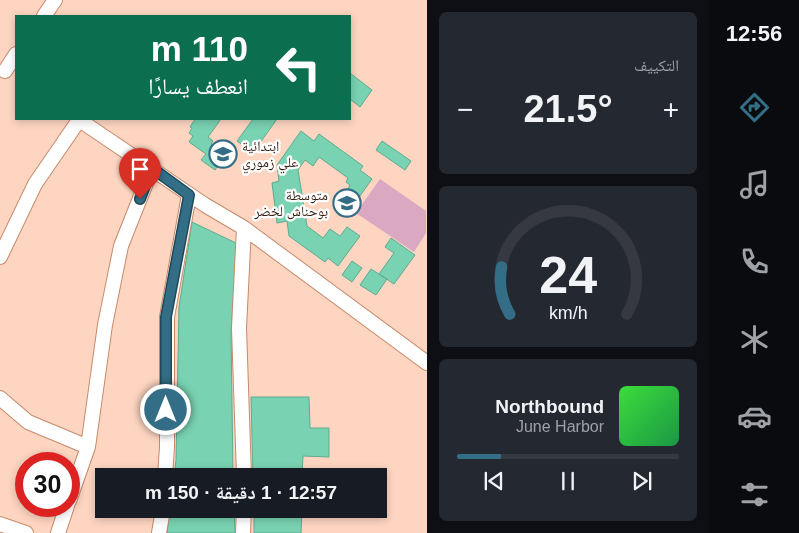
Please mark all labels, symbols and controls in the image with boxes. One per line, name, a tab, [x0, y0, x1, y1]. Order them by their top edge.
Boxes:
text: 12:56	[726, 21, 782, 46]
text: 110 m	[151, 29, 248, 68]
icon: left	[266, 35, 331, 100]
text: التكييف	[634, 57, 679, 74]
text: انعطف يسارًا	[148, 74, 248, 99]
text: 21.5°	[523, 88, 613, 130]
icon: directions	[737, 90, 772, 125]
text: −	[457, 94, 473, 125]
text: +	[663, 94, 679, 125]
place label: ابتدائية علي زموري	[242, 138, 298, 174]
school or university icon: ابتدائية علي زموري	[208, 139, 238, 169]
pin	[119, 148, 161, 199]
icon: arrive	[126, 155, 154, 183]
icon: music	[737, 167, 772, 202]
place label: متوسطة بوحناش لخضر	[253, 187, 328, 220]
school or university icon: متوسطة بوحناش لخضر	[332, 188, 362, 218]
icon: phone	[737, 244, 772, 279]
text: 24	[539, 246, 597, 304]
text: km/h	[549, 303, 587, 323]
icon: climate	[737, 322, 772, 357]
position arrow	[139, 383, 191, 435]
text: Northbound	[495, 396, 604, 417]
icon: car	[737, 399, 772, 434]
text: June Harbor	[516, 418, 604, 435]
speed limit sign: 30	[15, 452, 80, 517]
icon: previous	[480, 467, 508, 495]
icon: pause	[554, 467, 582, 495]
icon: next	[628, 467, 656, 495]
icon: filters	[737, 477, 772, 512]
text: 12:57 · 1 دقيقة · 150 m	[145, 482, 337, 503]

